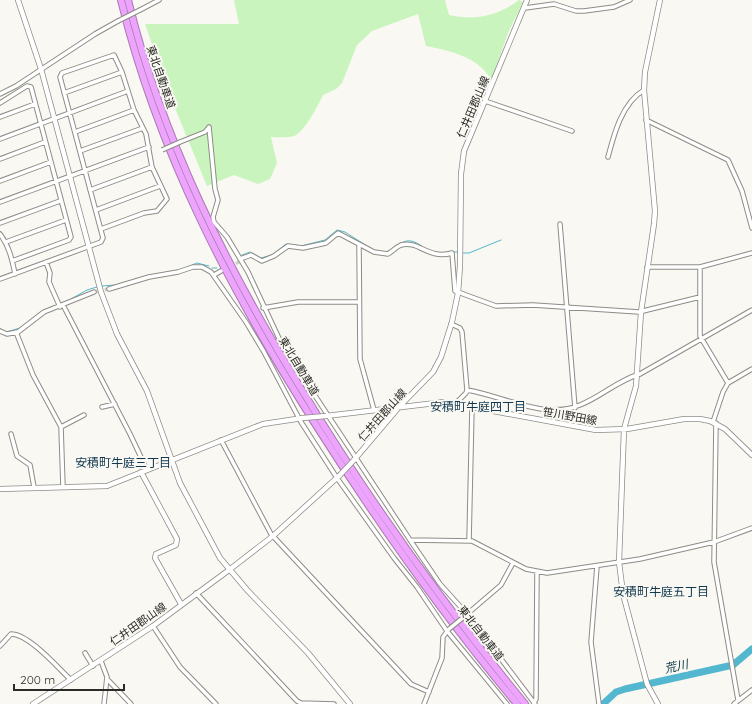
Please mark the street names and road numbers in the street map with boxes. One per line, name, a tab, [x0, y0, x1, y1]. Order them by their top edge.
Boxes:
street label: 東北自動車道	[144, 44, 178, 110]
street label: 仁井田郡山線	[454, 74, 492, 140]
street label: 東北自動車道	[276, 334, 322, 398]
street label: 仁井田郡山線	[355, 386, 409, 444]
street label: 笹川野田線	[542, 404, 598, 428]
street label: 仁井田郡山線	[107, 599, 169, 649]
street label: 東北自動車道	[455, 603, 507, 663]

